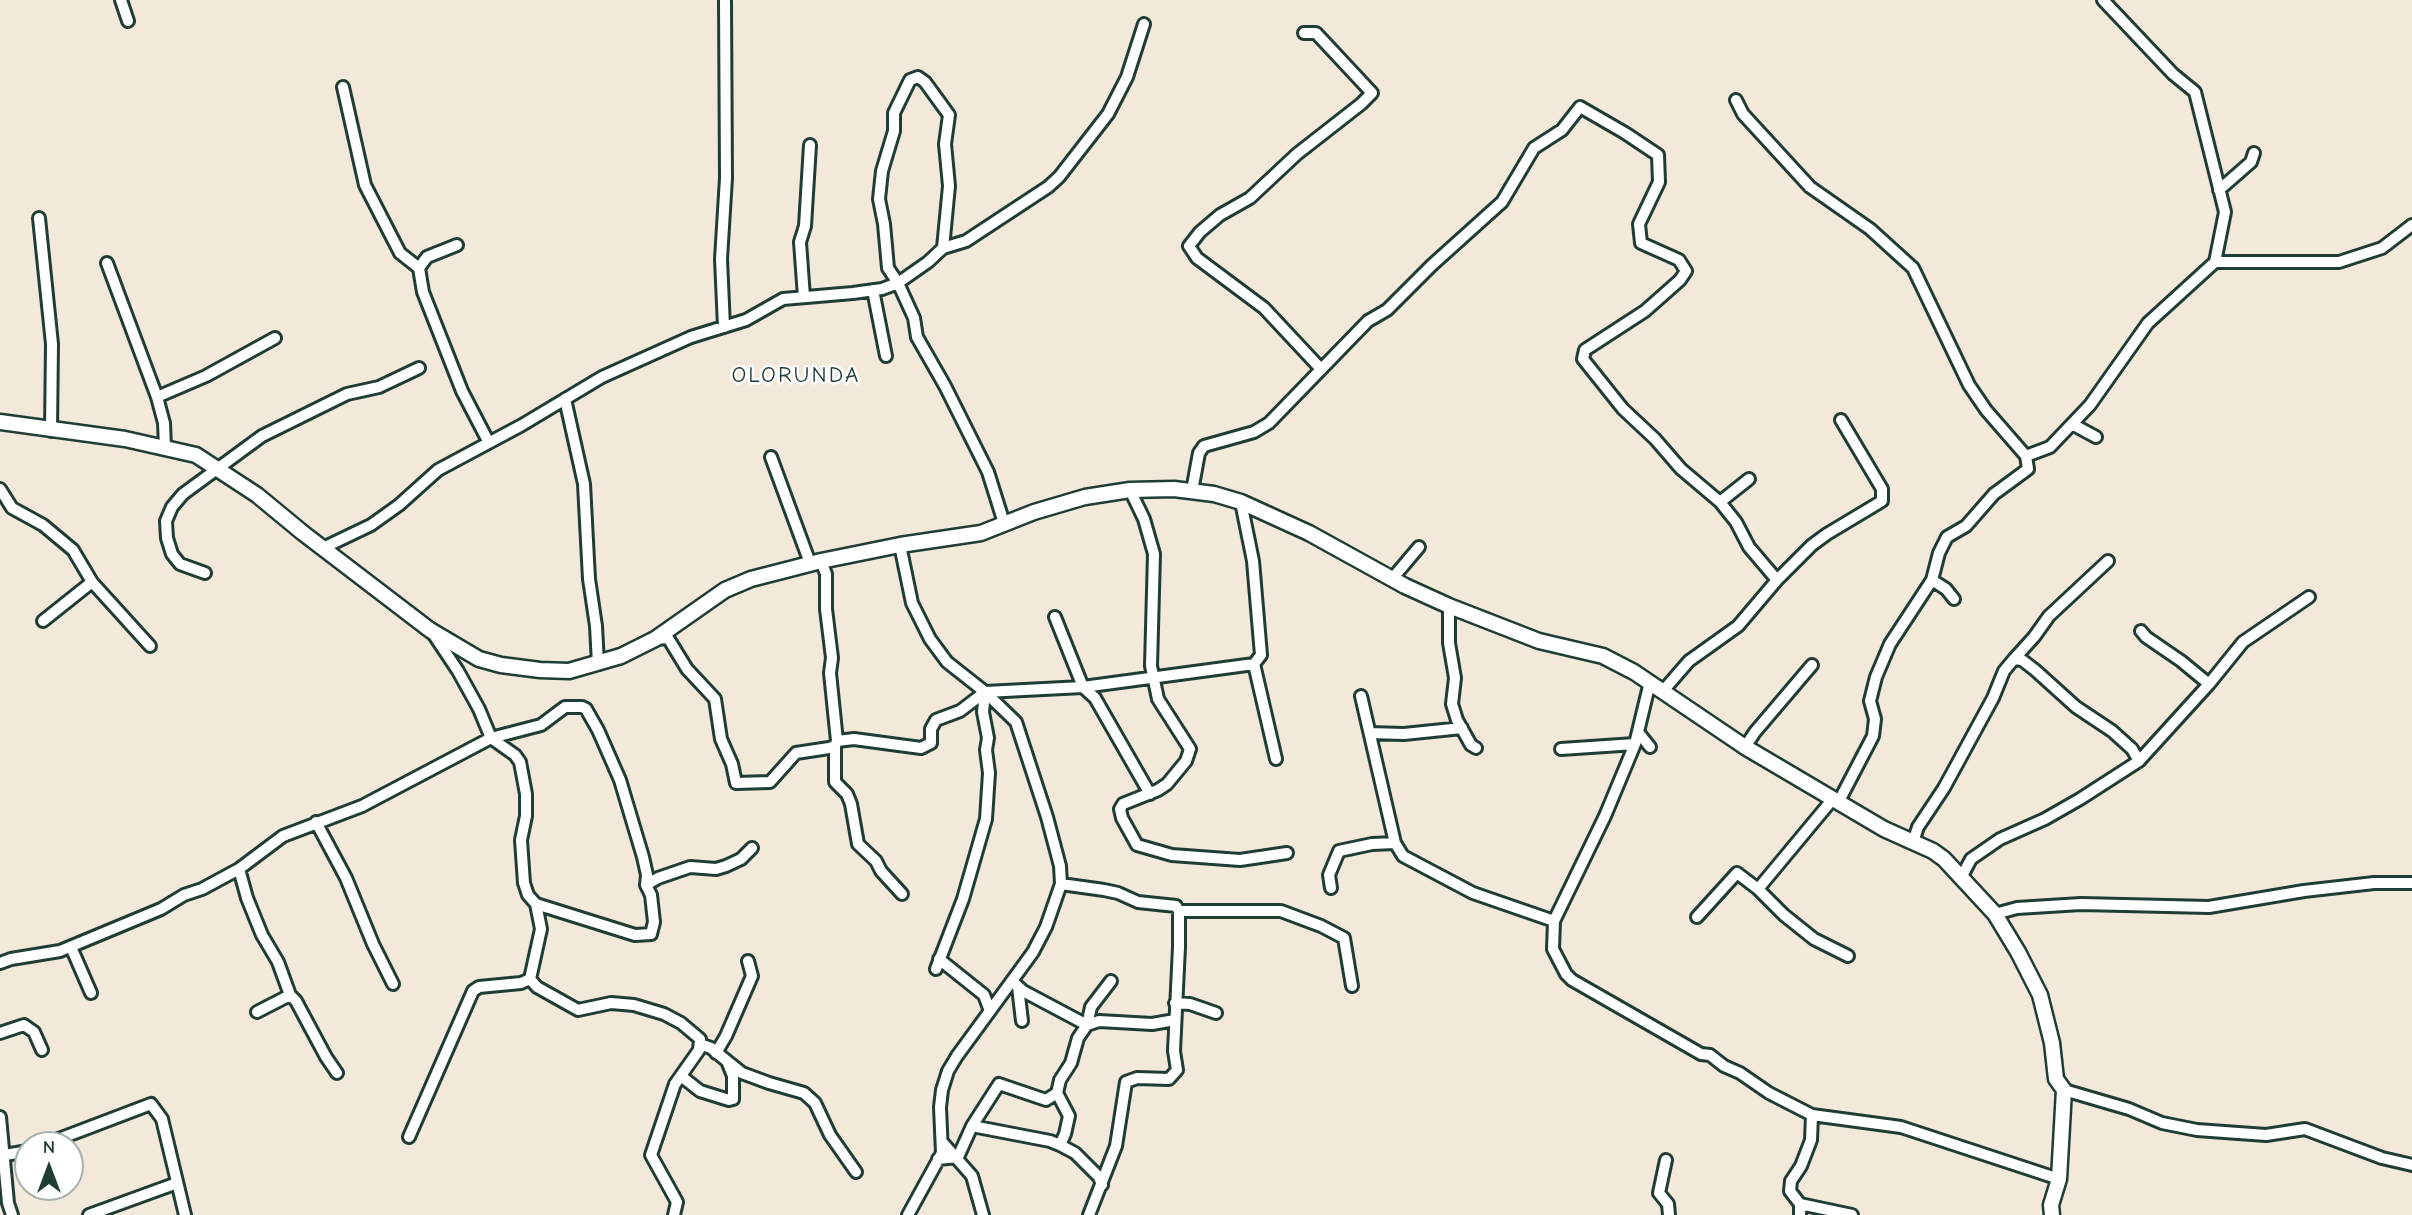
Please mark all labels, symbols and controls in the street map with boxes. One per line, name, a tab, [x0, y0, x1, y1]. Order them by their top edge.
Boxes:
district label: OLORUNDA	[733, 361, 859, 389]
north arrow	[14, 1131, 84, 1201]
text: N	[43, 1136, 55, 1158]

